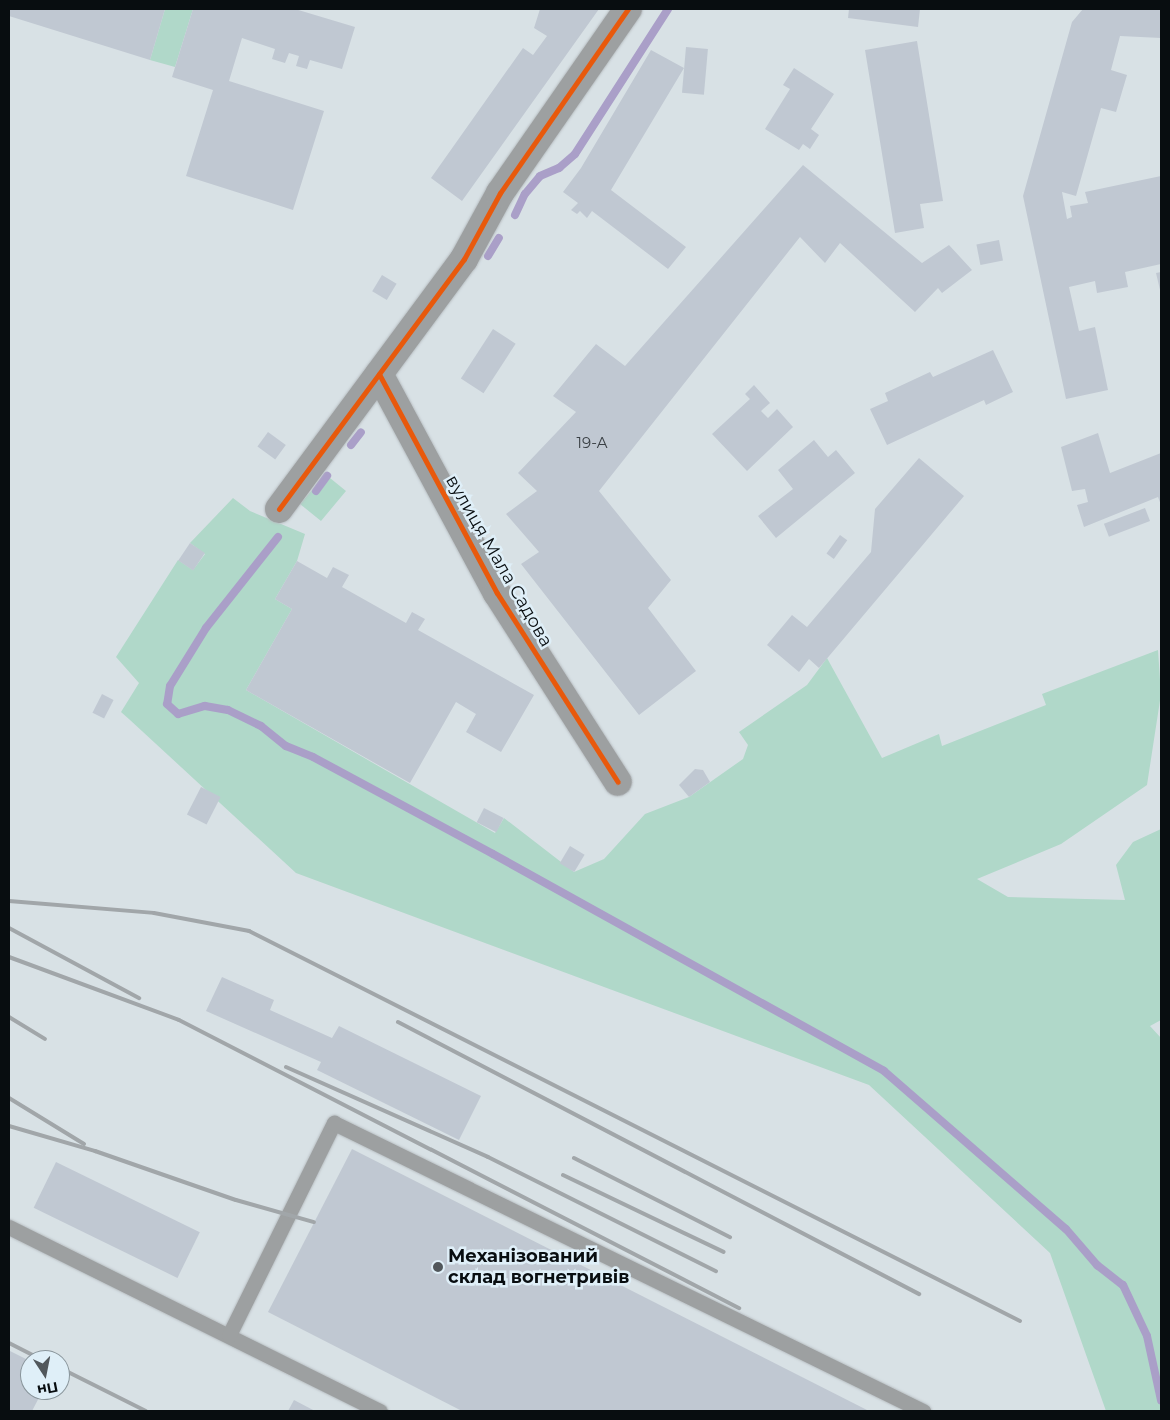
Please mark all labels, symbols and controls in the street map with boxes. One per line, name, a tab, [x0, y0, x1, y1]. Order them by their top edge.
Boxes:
house number: 19-A	[577, 434, 607, 452]
street label: вулиця Мала Садова	[441, 471, 557, 651]
place label: Механізований склад вогнетривів	[448, 1246, 630, 1288]
marker: Механізований склад вогнетривів	[432, 1261, 444, 1273]
north arrow	[20, 1350, 70, 1400]
text: Пн	[36, 1378, 60, 1400]

